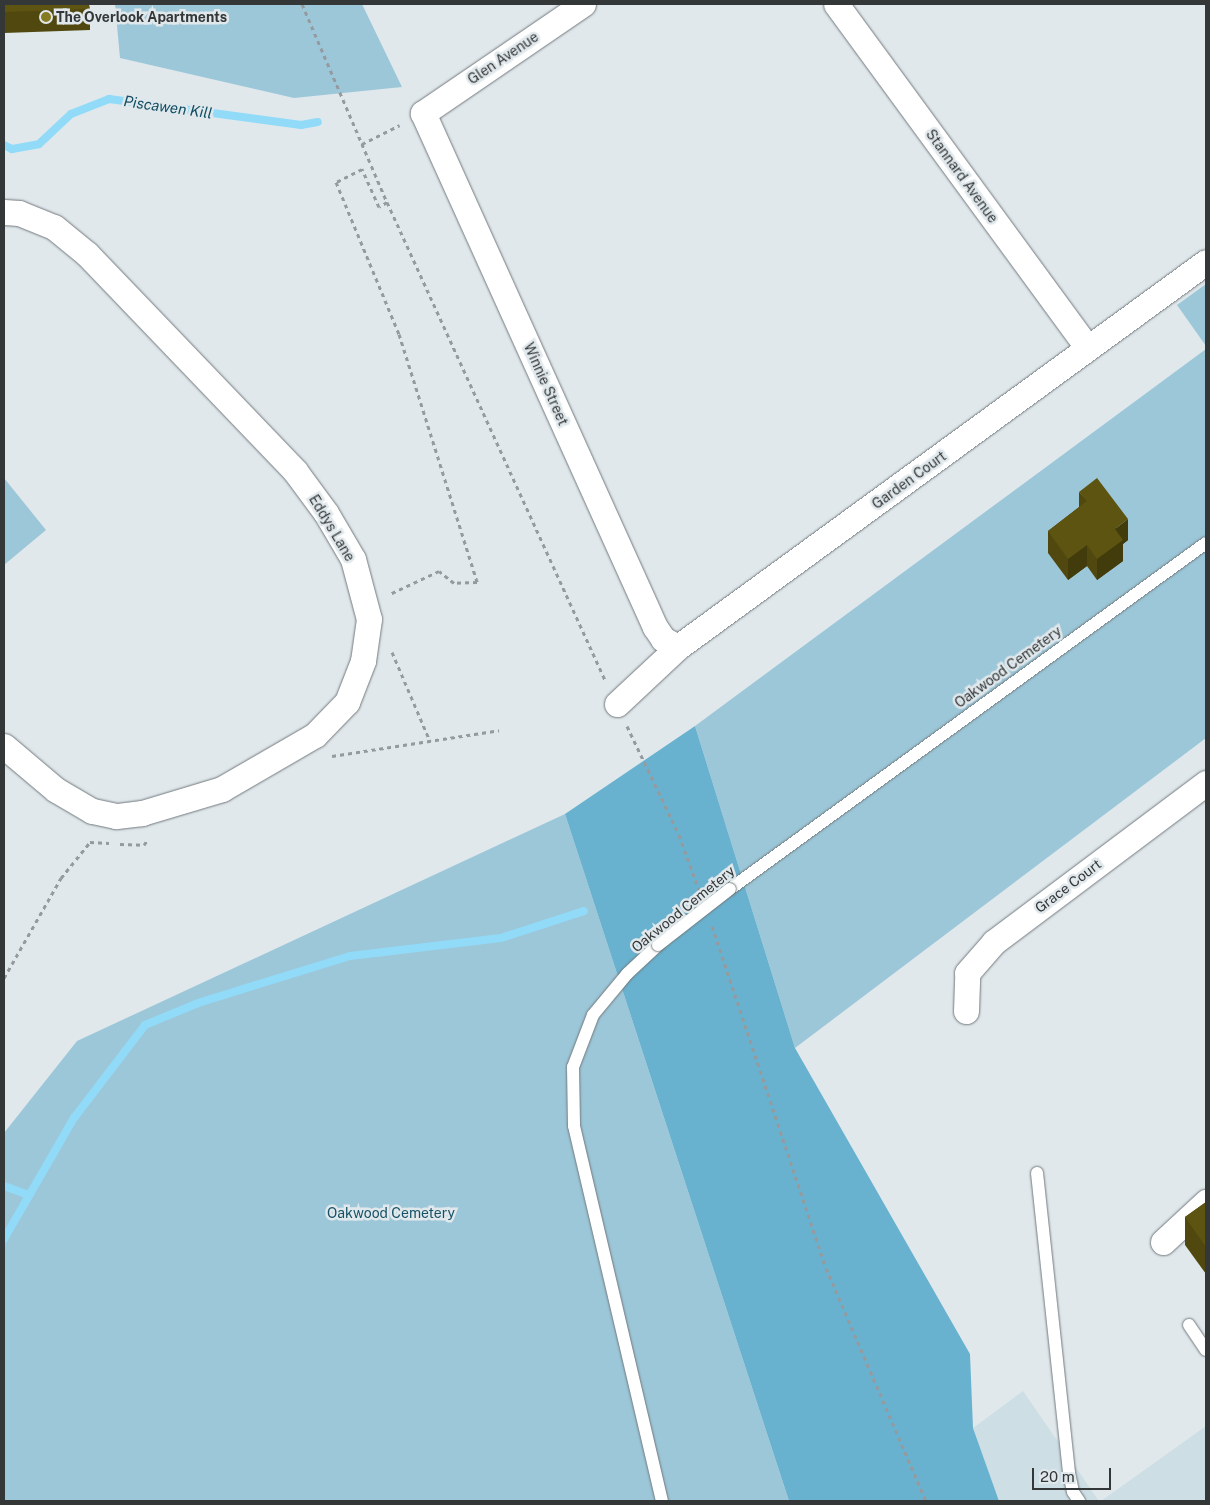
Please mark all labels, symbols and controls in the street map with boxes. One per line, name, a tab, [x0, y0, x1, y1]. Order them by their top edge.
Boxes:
place label: The Overlook Apartments	[56, 9, 227, 25]
marker: The Overlook Apartments	[40, 11, 52, 23]
street label: Glen Avenue	[464, 28, 542, 88]
water label: Piscawen Kill	[123, 92, 213, 122]
street label: Stannard Avenue	[922, 126, 1002, 226]
street label: Winnie Street	[520, 340, 572, 428]
street label: Garden Court	[869, 447, 949, 513]
street label: Eddys Lane	[306, 492, 358, 564]
street label: Oakwood Cemetery	[951, 623, 1065, 711]
street label: Grace Court	[1032, 856, 1104, 916]
street label: Oakwood Cemetery	[628, 862, 738, 956]
park label: Oakwood Cemetery	[327, 1205, 455, 1221]
scale bar	[1035, 1458, 1114, 1490]
text: 20 m	[1040, 1468, 1075, 1485]

